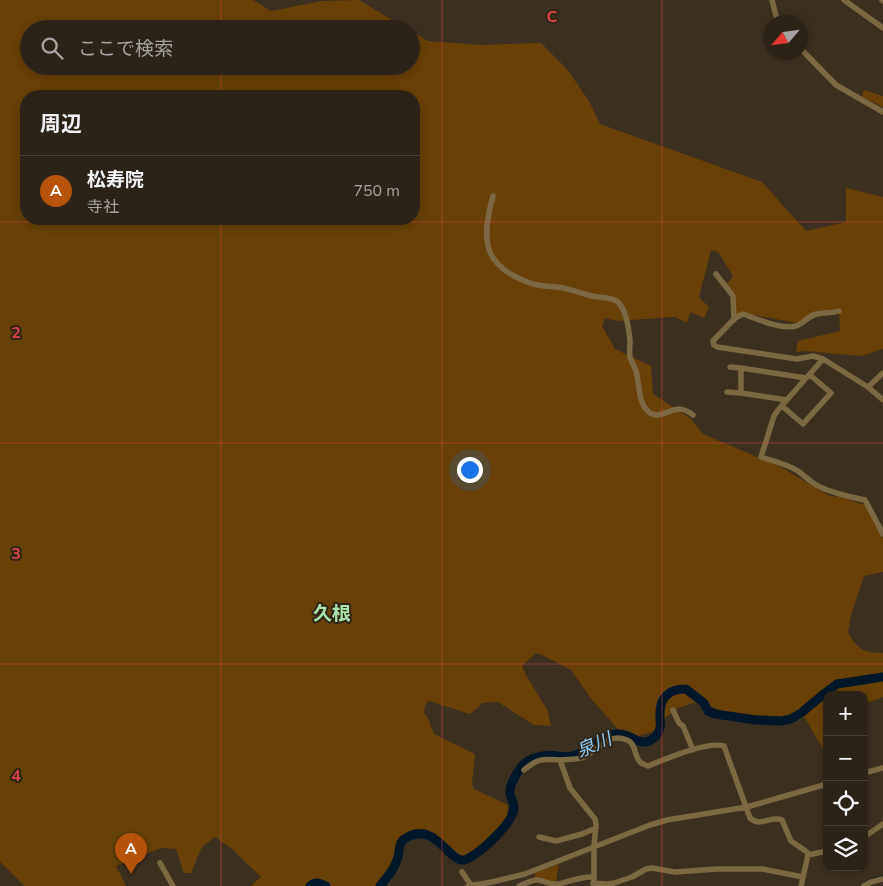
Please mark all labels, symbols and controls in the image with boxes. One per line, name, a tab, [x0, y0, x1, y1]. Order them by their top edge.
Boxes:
text: C	[547, 6, 558, 28]
north arrow	[763, 15, 808, 60]
search box	[20, 20, 420, 75]
icon: search	[38, 34, 66, 62]
text: ここで検索	[78, 36, 173, 62]
text: 周辺	[40, 110, 82, 138]
text: 松寿院	[87, 167, 144, 193]
text: A	[50, 180, 62, 202]
text: 750 m	[353, 180, 400, 202]
text: 寺社	[87, 196, 119, 218]
text: 2	[11, 322, 21, 344]
your location	[457, 457, 483, 483]
text: 3	[11, 543, 21, 565]
district label: 久根	[313, 601, 351, 627]
map controls	[823, 691, 868, 871]
button: +	[823, 691, 868, 736]
water label: 泉川	[573, 726, 617, 763]
button: −	[823, 736, 868, 781]
text: 4	[11, 765, 21, 787]
button: locate	[823, 781, 868, 826]
button: layers	[823, 826, 868, 871]
pin: A	[115, 833, 147, 874]

